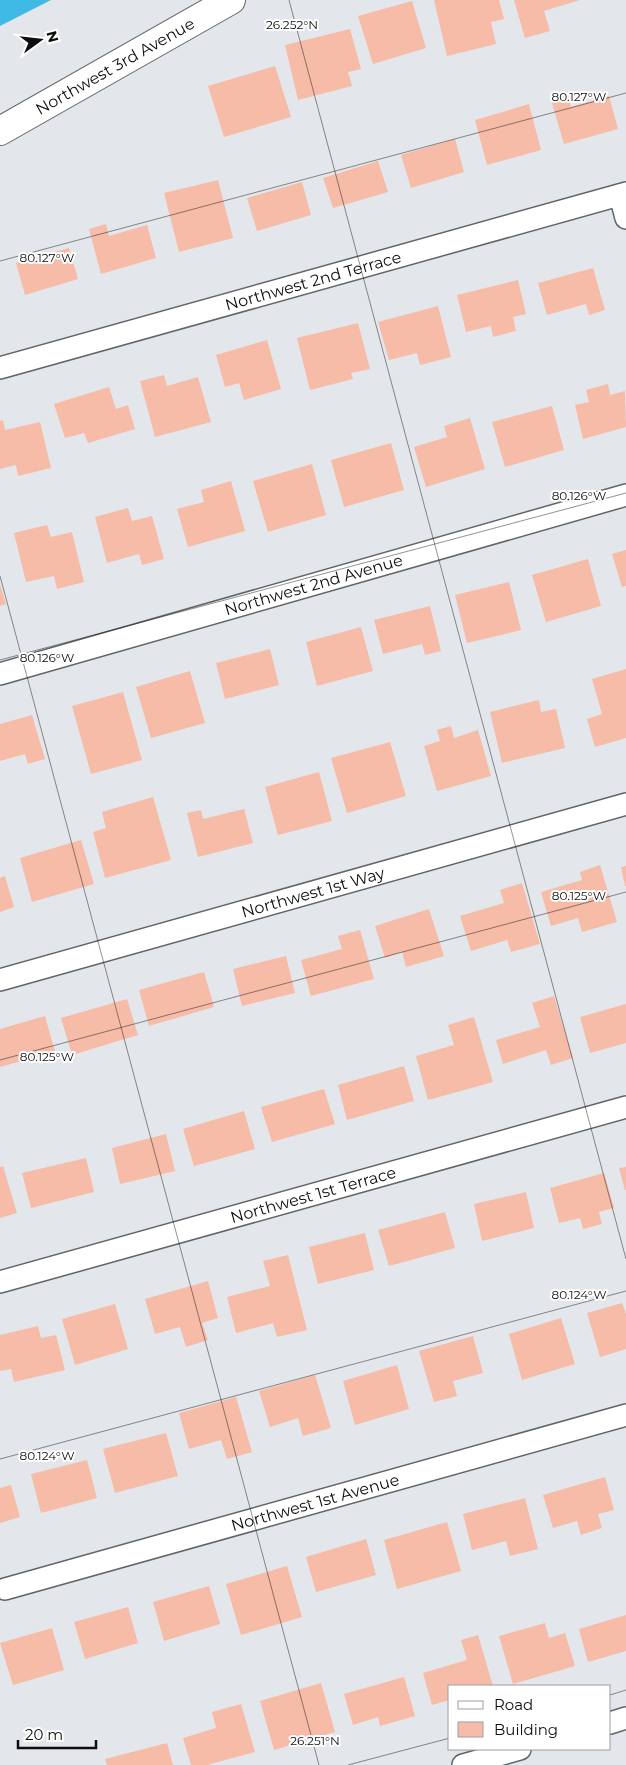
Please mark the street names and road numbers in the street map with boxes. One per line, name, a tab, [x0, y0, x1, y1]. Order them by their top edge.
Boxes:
street label: Northwest 3rd Avenue	[33, 13, 199, 119]
street label: Northwest 2nd Terrace	[223, 247, 403, 315]
street label: Northwest 2nd Avenue	[222, 550, 405, 619]
street label: Northwest 1st Way	[239, 863, 387, 922]
street label: Northwest 1st Terrace	[228, 1163, 398, 1227]
street label: Northwest 1st Avenue	[229, 1470, 401, 1535]

